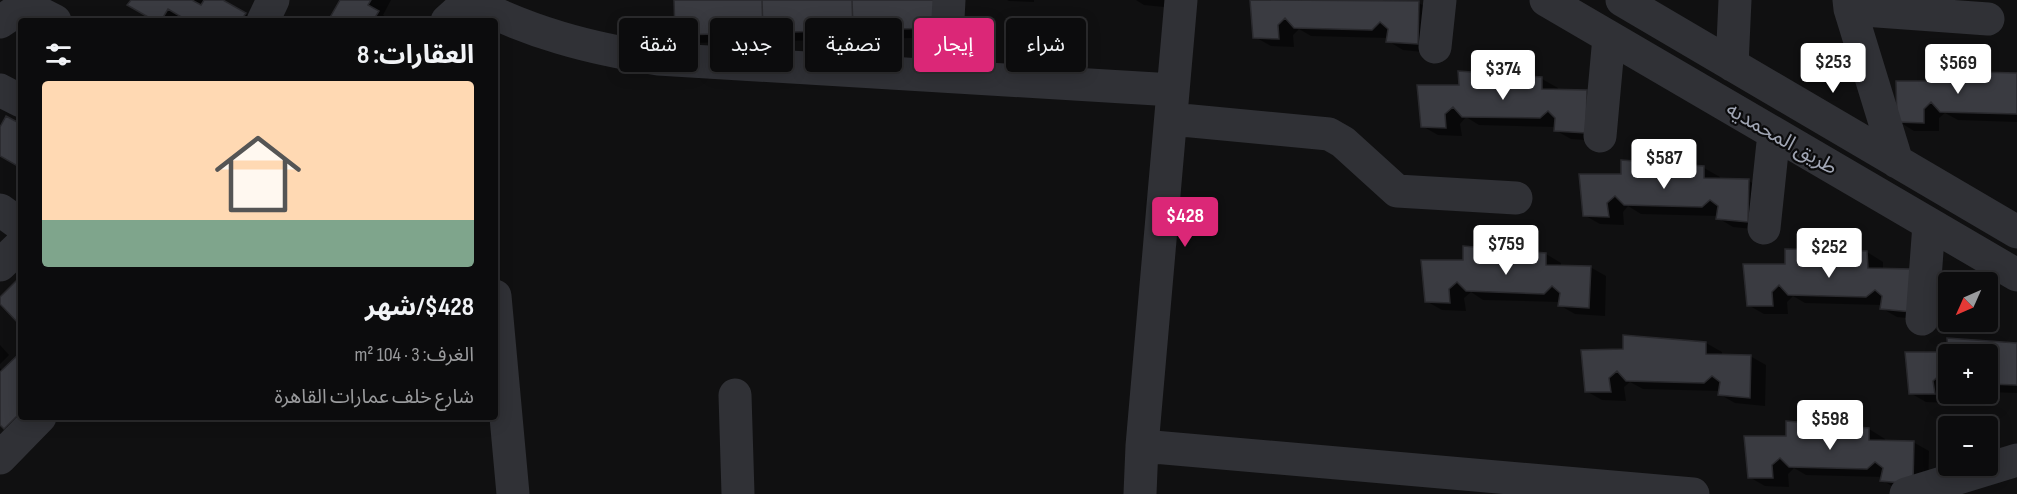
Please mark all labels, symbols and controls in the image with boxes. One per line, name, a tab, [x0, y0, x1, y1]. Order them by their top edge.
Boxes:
chip: شقة	[619, 18, 698, 72]
chip: جديد	[710, 18, 793, 72]
chip: تصفية	[805, 18, 902, 72]
chip: إيجار	[914, 18, 994, 72]
chip: شراء	[1006, 18, 1086, 72]
icon: filters	[42, 38, 75, 71]
text: العقارات: 8	[357, 40, 474, 71]
pin: $253	[1797, 43, 1869, 94]
pin: $569	[1922, 44, 1994, 95]
pin: $374	[1467, 50, 1539, 101]
text: $253	[1815, 50, 1851, 74]
text: $569	[1939, 51, 1977, 75]
text: $374	[1485, 57, 1521, 81]
street label: طريق المحمديه	[1722, 97, 1842, 180]
icon: home	[204, 120, 312, 228]
pin: $587	[1628, 139, 1700, 190]
text: $587	[1645, 146, 1683, 170]
pin: $428	[1149, 197, 1221, 248]
text: $428	[1166, 204, 1204, 228]
pin: $759	[1470, 225, 1542, 276]
pin: $252	[1793, 228, 1865, 279]
text: $759	[1487, 232, 1525, 256]
text: $252	[1811, 235, 1847, 259]
north arrow	[1938, 272, 1998, 332]
map controls	[1938, 272, 1998, 476]
text: $428/شهر	[365, 292, 474, 323]
text: الغرف: 3 · 104 m²	[354, 343, 474, 367]
button: +	[1938, 344, 1998, 404]
text: شارع خلف عمارات القاهرة	[274, 385, 474, 409]
pin: $598	[1794, 400, 1866, 451]
text: $598	[1811, 407, 1849, 431]
button: −	[1938, 416, 1998, 476]

